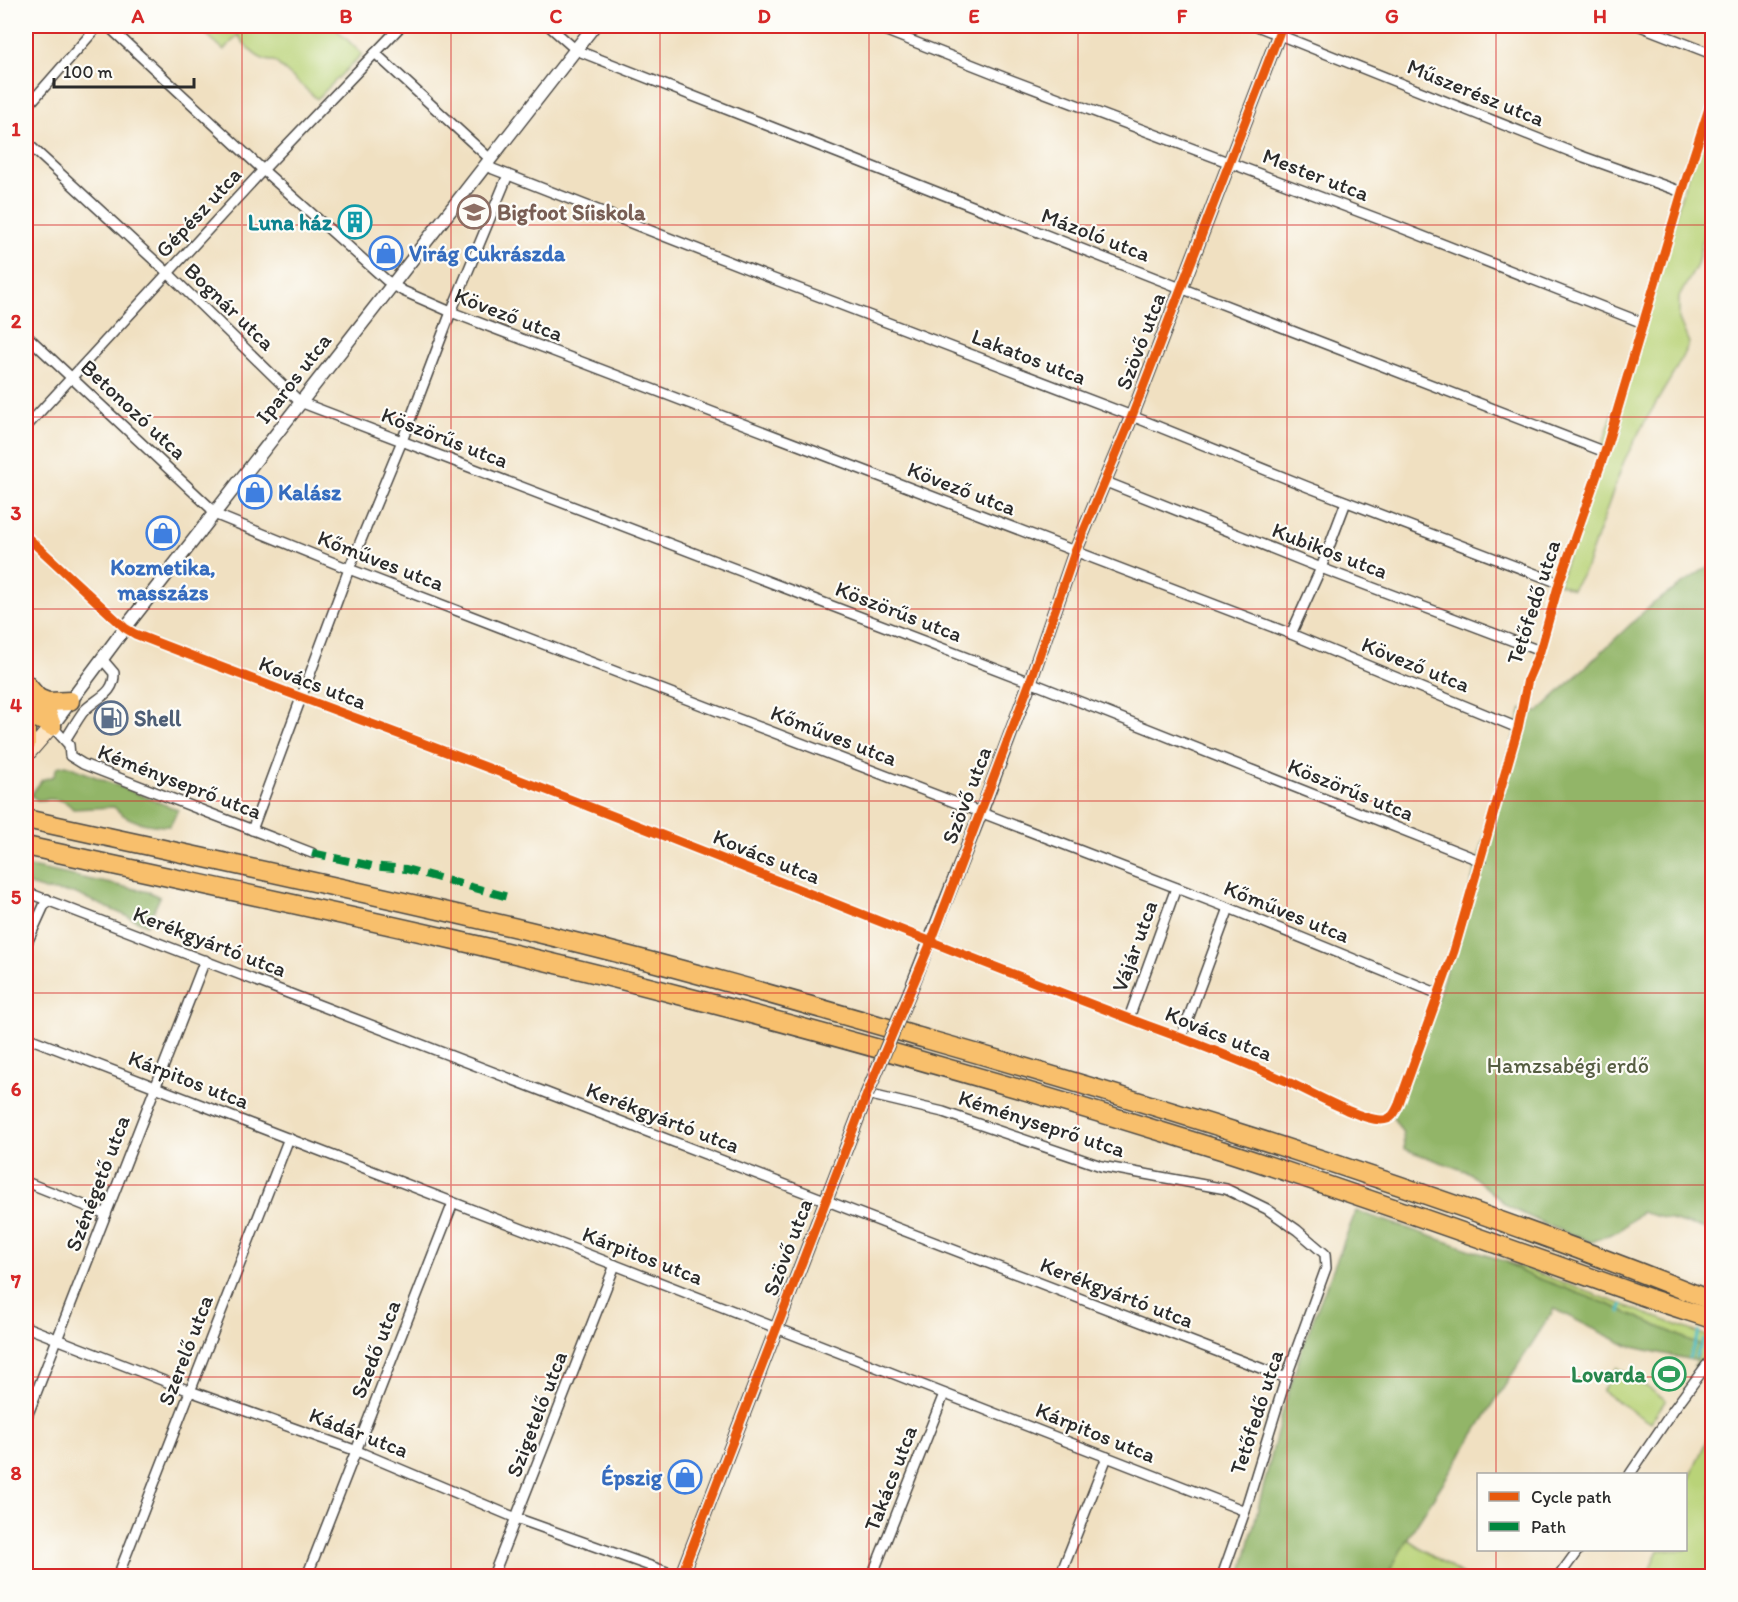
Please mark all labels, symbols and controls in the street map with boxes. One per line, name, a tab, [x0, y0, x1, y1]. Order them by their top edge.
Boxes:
text: A	[131, 4, 145, 28]
text: B	[340, 4, 353, 28]
text: C	[550, 4, 563, 28]
text: D	[757, 4, 771, 28]
text: E	[968, 4, 980, 28]
text: F	[1177, 4, 1188, 28]
text: G	[1385, 4, 1399, 28]
text: H	[1593, 4, 1607, 28]
scale bar	[54, 51, 194, 89]
street label: Műszerész utca	[1403, 53, 1549, 132]
text: 100 m	[63, 61, 113, 83]
text: 1	[11, 117, 21, 141]
street label: Mester utca	[1259, 142, 1373, 207]
street label: Gépész utca	[150, 161, 247, 263]
school or university icon: Bigfoot Síiskola	[456, 194, 492, 230]
place label: Bigfoot Síiskola	[497, 199, 646, 226]
street label: Mázoló utca	[1038, 201, 1155, 268]
building icon: Luna ház	[337, 204, 373, 240]
place label: Luna ház	[248, 209, 333, 236]
shop icon: Virág Cukrászda	[368, 235, 404, 271]
place label: Virág Cukrászda	[409, 240, 566, 267]
street label: Bognár utca	[179, 257, 281, 357]
street label: Kövező utca	[451, 281, 568, 348]
street label: Szövő utca	[1110, 289, 1171, 394]
text: 2	[11, 309, 22, 333]
street label: Lakatos utca	[968, 322, 1090, 391]
street label: Iparos utca	[250, 327, 337, 429]
street label: Betonozó utca	[75, 354, 192, 465]
street label: Köszörűs utca	[378, 401, 512, 474]
street label: Kövező utca	[904, 455, 1021, 522]
shop icon: Kalász	[237, 474, 273, 510]
place label: Kalász	[278, 479, 342, 506]
text: 3	[11, 501, 22, 525]
shop icon: Kozmetika, masszázs	[145, 515, 181, 551]
street label: Kubikos utca	[1268, 516, 1392, 585]
street label: Kőműves utca	[314, 524, 448, 597]
street label: Tetőfedő utca	[1501, 536, 1566, 668]
place label: Kozmetika, masszázs	[110, 554, 216, 606]
street label: Köszörűs utca	[832, 575, 966, 648]
street label: Kövező utca	[1358, 631, 1474, 699]
street label: Kovács utca	[255, 650, 371, 716]
text: 4	[10, 693, 22, 717]
street label: Kőműves utca	[767, 699, 901, 772]
fuel station icon: Shell	[93, 700, 129, 736]
place label: Shell	[134, 705, 182, 732]
street label: Kéményseprő utca	[94, 738, 266, 825]
street label: Szövő utca	[936, 743, 997, 848]
street label: Köszörűs utca	[1284, 752, 1418, 827]
street label: Kovács utca	[709, 823, 825, 890]
street label: Kőműves utca	[1220, 874, 1354, 949]
text: 5	[11, 885, 22, 909]
street label: Vájár utca	[1105, 897, 1164, 996]
street label: Kerékgyártó utca	[129, 900, 290, 983]
street label: Kovács utca	[1161, 1000, 1277, 1067]
street label: Kárpitos utca	[125, 1044, 254, 1115]
park label: Hamzsabégi erdő	[1487, 1052, 1649, 1079]
street label: Kerékgyártó utca	[582, 1076, 743, 1159]
text: 6	[11, 1077, 22, 1101]
street label: Kéményseprő utca	[955, 1084, 1129, 1163]
street label: Szénégető utca	[59, 1111, 136, 1255]
street label: Szövő utca	[757, 1195, 818, 1300]
street label: Kárpitos utca	[579, 1220, 708, 1291]
street label: Kerékgyártó utca	[1036, 1251, 1197, 1334]
text: 7	[10, 1269, 21, 1293]
street label: Szerelő utca	[152, 1291, 219, 1409]
street label: Szedő utca	[344, 1296, 407, 1402]
street label: Tetőfedő utca	[1224, 1346, 1289, 1478]
street label: Szigetelő utca	[500, 1347, 573, 1481]
sports icon: Lovarda	[1651, 1356, 1687, 1392]
place label: Lovarda	[1571, 1361, 1647, 1388]
street label: Kárpitos utca	[1032, 1396, 1160, 1469]
street label: Kádár utca	[305, 1401, 412, 1464]
street label: Takács utca	[858, 1421, 923, 1535]
shop icon: Épszig	[667, 1459, 703, 1495]
text: 8	[11, 1461, 22, 1485]
place label: Épszig	[601, 1464, 663, 1491]
legend	[1477, 1473, 1687, 1551]
text: Cycle path	[1531, 1486, 1612, 1508]
text: Path	[1531, 1516, 1566, 1538]

